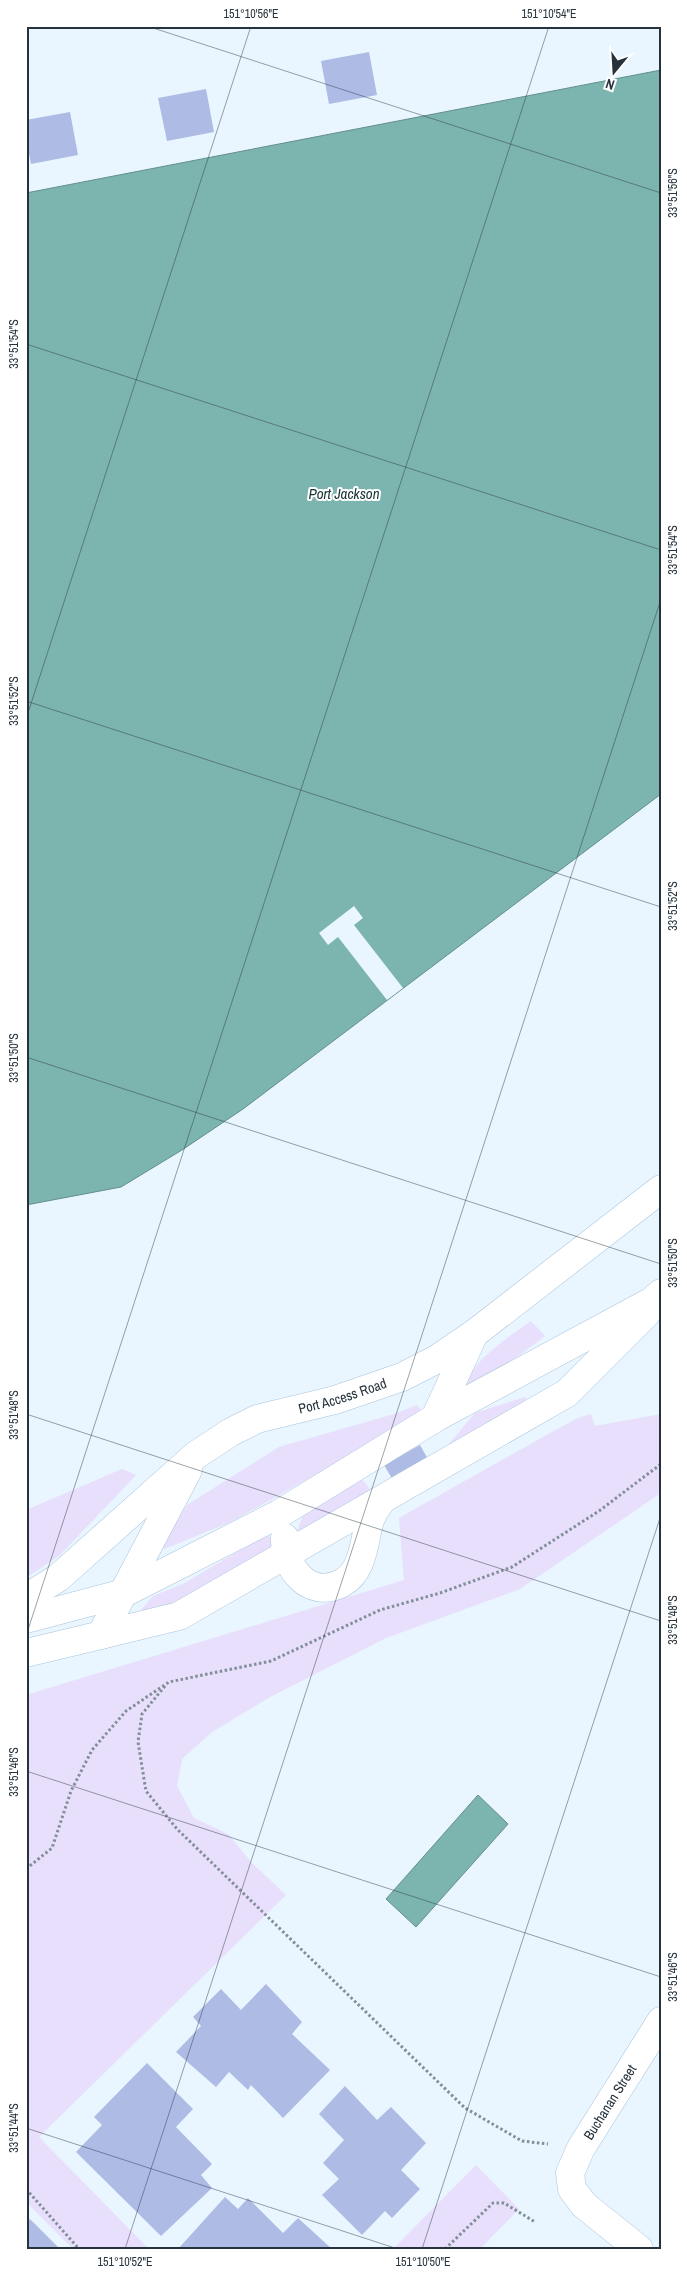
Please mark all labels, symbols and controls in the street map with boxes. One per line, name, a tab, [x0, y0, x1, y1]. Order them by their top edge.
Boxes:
text: 151°10'56"E	[223, 6, 279, 22]
text: 151°10'54"E	[521, 6, 577, 22]
north arrow	[590, 48, 640, 98]
text: N	[603, 75, 617, 94]
text: 33°51'56"S	[665, 168, 681, 218]
text: 33°51'54"S	[6, 319, 22, 369]
water label: Port Jackson	[308, 483, 380, 504]
text: 33°51'54"S	[665, 525, 681, 575]
text: 33°51'52"S	[6, 676, 22, 726]
text: 33°51'52"S	[665, 881, 681, 931]
text: 33°51'50"S	[6, 1033, 22, 1083]
text: 33°51'50"S	[665, 1238, 681, 1288]
street label: Port Access Road	[296, 1374, 389, 1418]
text: 33°51'48"S	[6, 1390, 22, 1440]
text: 33°51'48"S	[665, 1595, 681, 1645]
text: 33°51'46"S	[6, 1747, 22, 1797]
text: 33°51'46"S	[665, 1952, 681, 2002]
street label: Buchanan Street	[579, 2061, 640, 2143]
text: 33°51'44"S	[6, 2103, 22, 2153]
text: 151°10'52"E	[97, 2254, 153, 2270]
text: 151°10'50"E	[395, 2254, 451, 2270]

